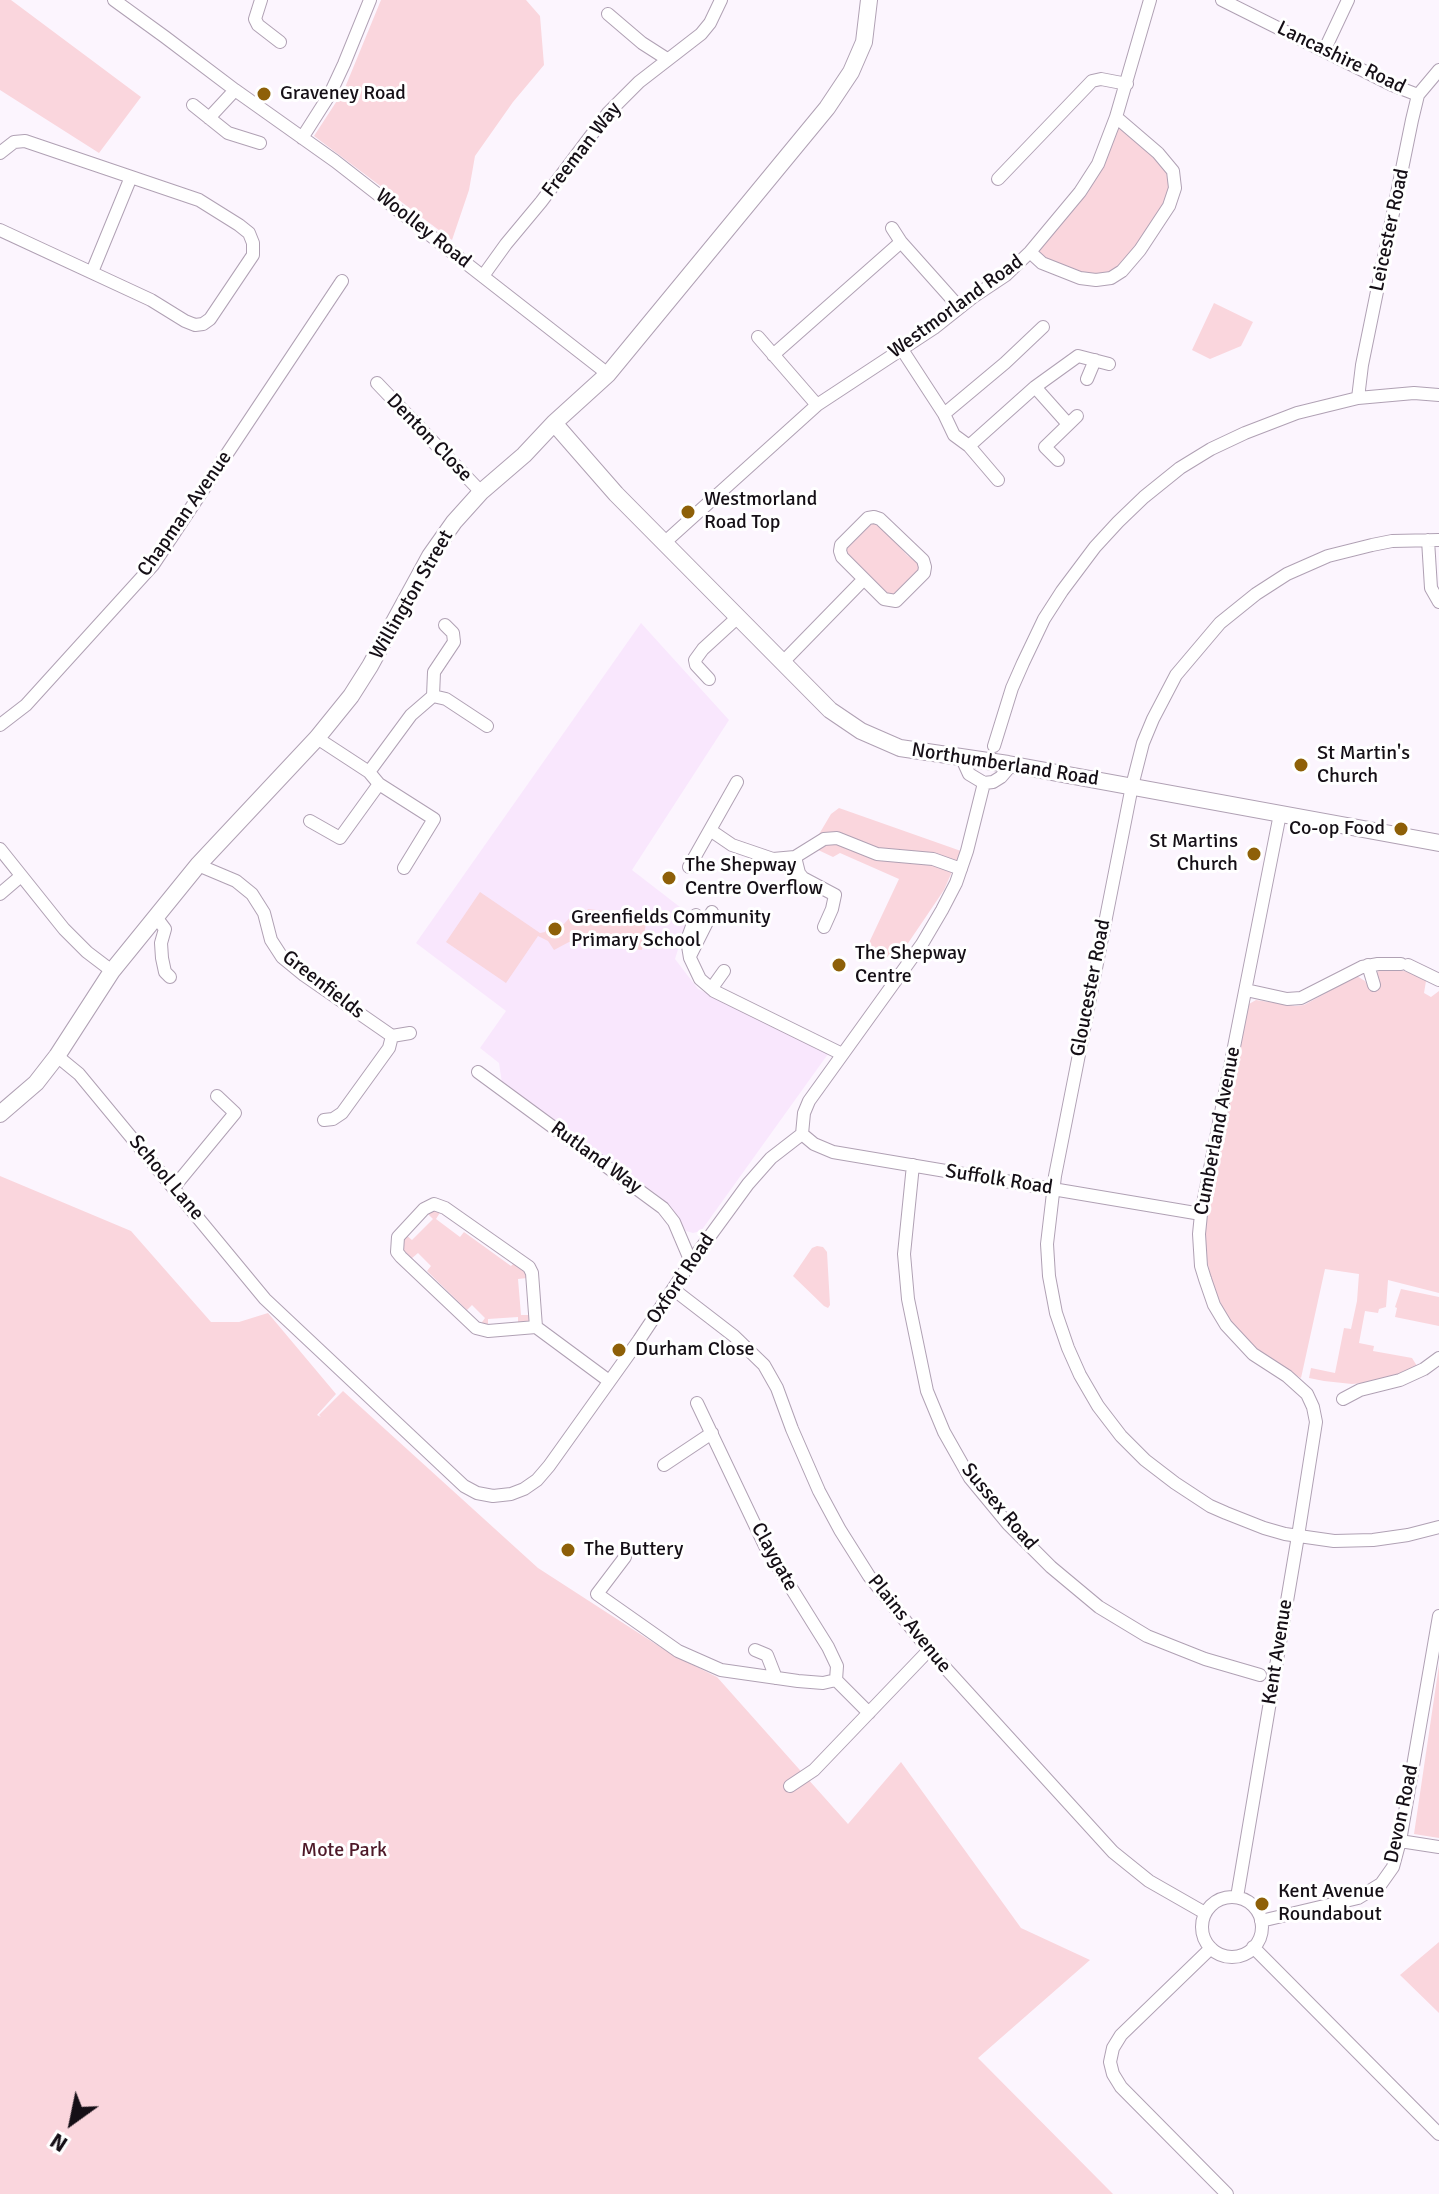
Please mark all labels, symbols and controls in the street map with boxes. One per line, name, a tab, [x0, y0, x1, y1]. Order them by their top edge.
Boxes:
street label: Lancashire Road	[1273, 17, 1409, 99]
place label: Graveney Road	[280, 82, 406, 106]
marker: Graveney Road	[255, 85, 273, 103]
street label: Freeman Way	[537, 98, 627, 202]
street label: Leicester Road	[1365, 166, 1415, 294]
street label: Woolley Road	[370, 184, 476, 274]
street label: Westmorland Road	[884, 250, 1028, 364]
street label: Denton Close	[381, 389, 477, 487]
street label: Chapman Avenue	[133, 447, 237, 581]
place label: Westmorland Road Top	[704, 488, 817, 535]
marker: Westmorland Road Top	[679, 503, 697, 521]
street label: Willington Street	[365, 526, 459, 664]
street label: Northumberland Road	[910, 738, 1100, 792]
place label: St Martin's Church	[1317, 742, 1410, 789]
marker: St Martin's Church	[1292, 756, 1310, 774]
place label: Co-op Food	[1289, 817, 1385, 841]
marker: Co-op Food	[1392, 820, 1410, 838]
place label: St Martins Church	[1149, 830, 1238, 877]
marker: St Martins Church	[1245, 845, 1263, 863]
place label: The Shepway Centre Overflow	[685, 854, 823, 901]
marker: The Shepway Centre Overflow	[660, 869, 678, 887]
place label: Greenfields Community Primary School	[571, 906, 771, 953]
street label: Gloucester Road	[1066, 917, 1116, 1059]
marker: Greenfields Community Primary School	[546, 920, 564, 938]
place label: The Shepway Centre	[855, 942, 966, 989]
street label: Greenfields	[277, 946, 369, 1024]
marker: The Shepway Centre	[830, 956, 848, 974]
street label: Cumberland Avenue	[1190, 1045, 1246, 1217]
street label: Rutland Way	[546, 1117, 646, 1199]
street label: School Lane	[123, 1131, 209, 1225]
street label: Suffolk Road	[944, 1160, 1054, 1200]
street label: Oxford Road	[642, 1229, 720, 1329]
place label: Durham Close	[635, 1338, 755, 1362]
marker: Durham Close	[610, 1341, 628, 1359]
street label: Sussex Road	[956, 1459, 1042, 1555]
street label: Claygate	[745, 1519, 803, 1595]
place label: The Buttery	[584, 1538, 683, 1562]
marker: The Buttery	[559, 1541, 577, 1559]
street label: Plains Avenue	[862, 1570, 956, 1678]
street label: Kent Avenue	[1258, 1598, 1298, 1706]
street label: Devon Road	[1380, 1763, 1424, 1865]
park label: Mote Park	[301, 1839, 387, 1863]
place label: Kent Avenue Roundabout	[1278, 1880, 1384, 1927]
marker: Kent Avenue Roundabout	[1253, 1895, 1271, 1913]
north arrow	[32, 2082, 112, 2162]
text: N	[45, 2127, 72, 2158]

